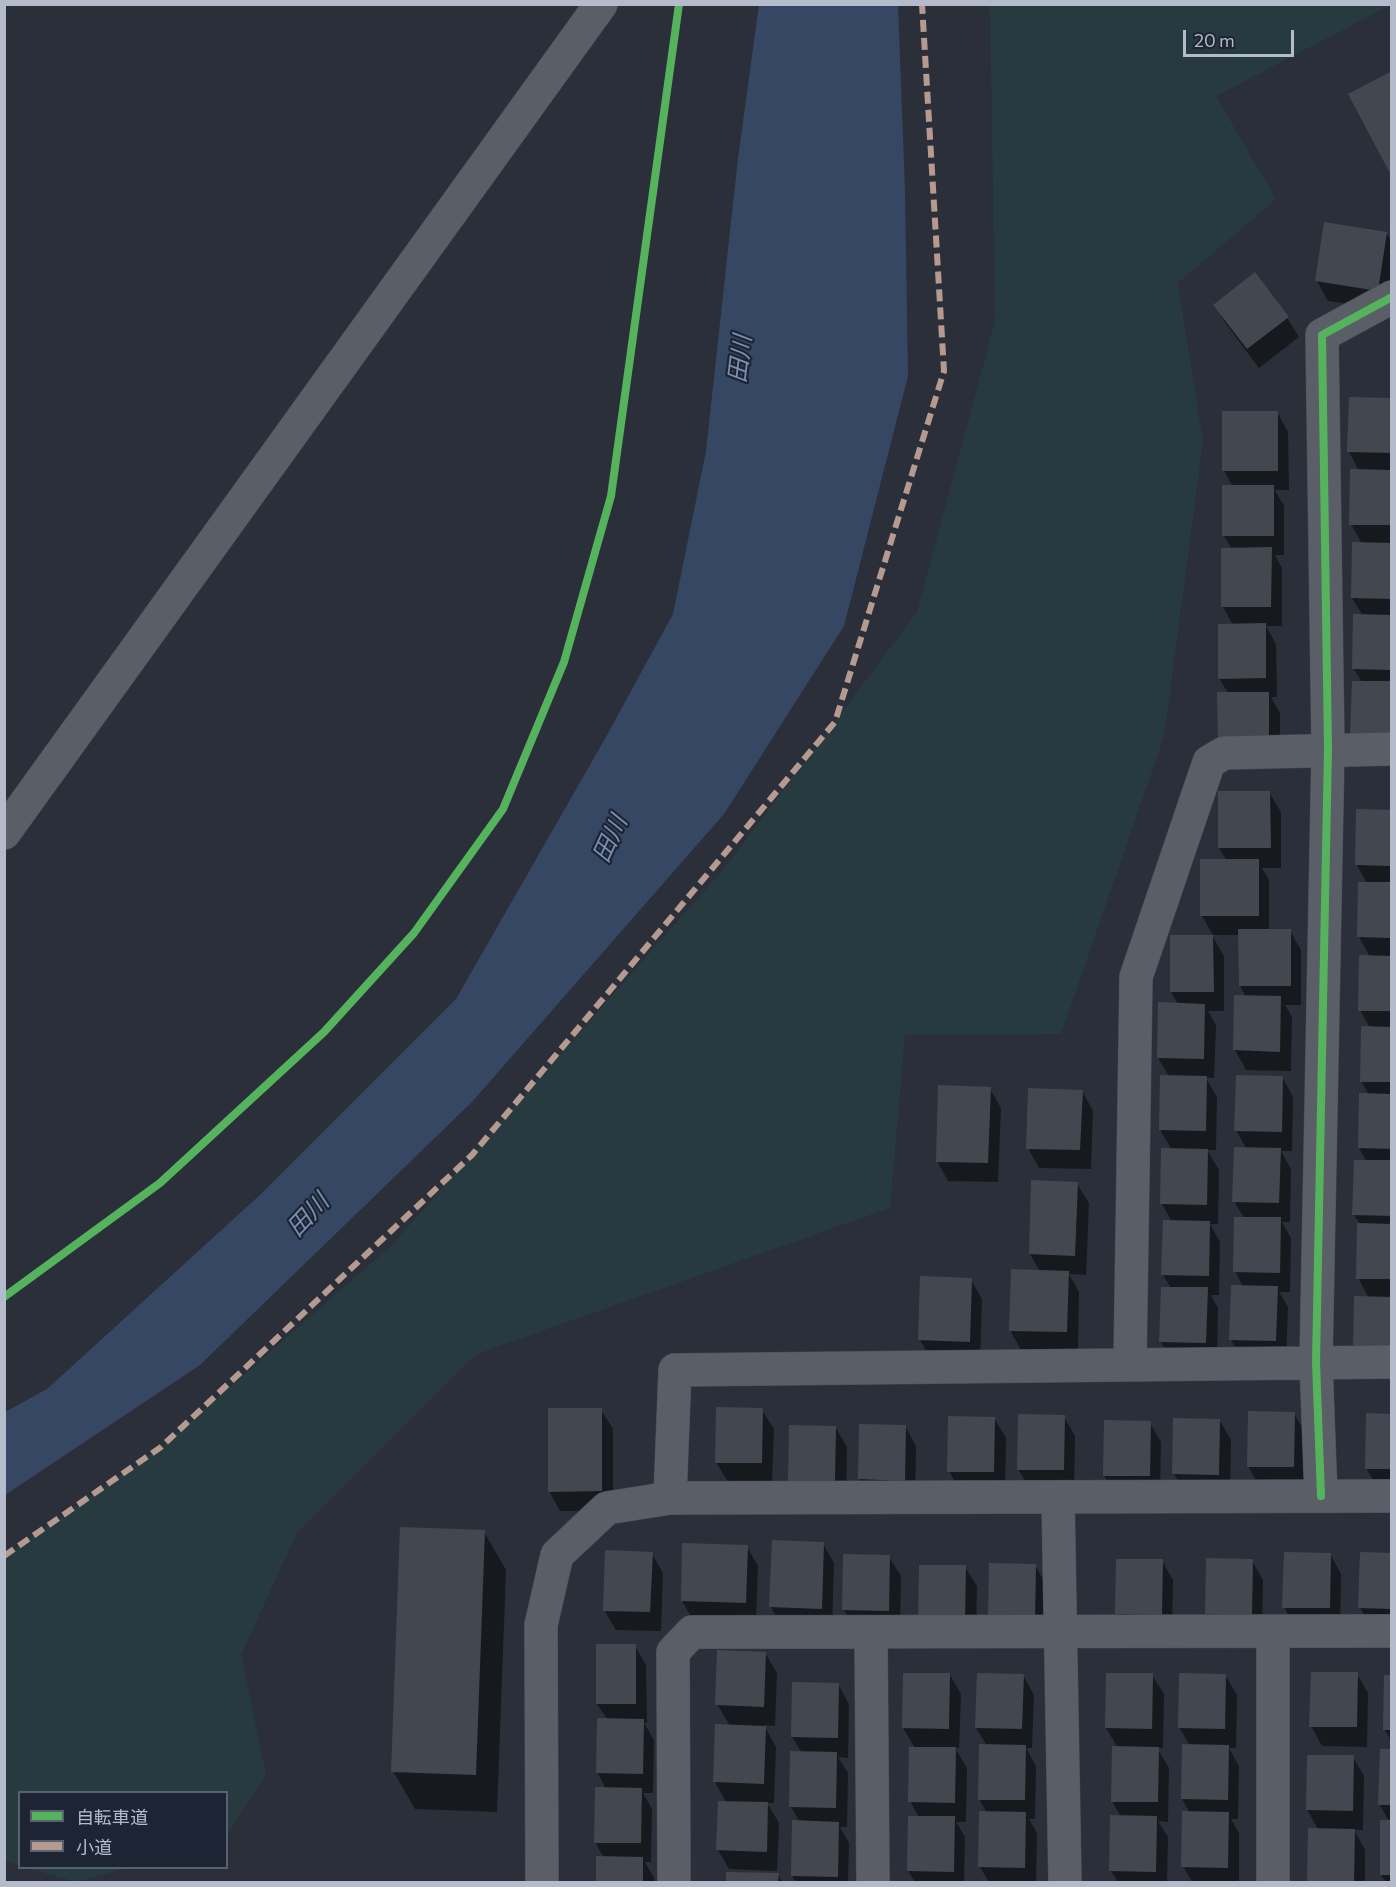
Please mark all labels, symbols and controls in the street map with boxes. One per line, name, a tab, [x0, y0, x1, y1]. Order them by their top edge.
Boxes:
scale bar	[1186, 18, 1297, 56]
text: 20 m	[1194, 29, 1235, 51]
water label: 田川	[723, 333, 757, 385]
water label: 田川	[587, 811, 633, 867]
water label: 田川	[281, 1188, 335, 1242]
legend	[18, 1791, 228, 1869]
text: 自転車道	[76, 1806, 148, 1828]
text: 小道	[76, 1836, 112, 1858]

